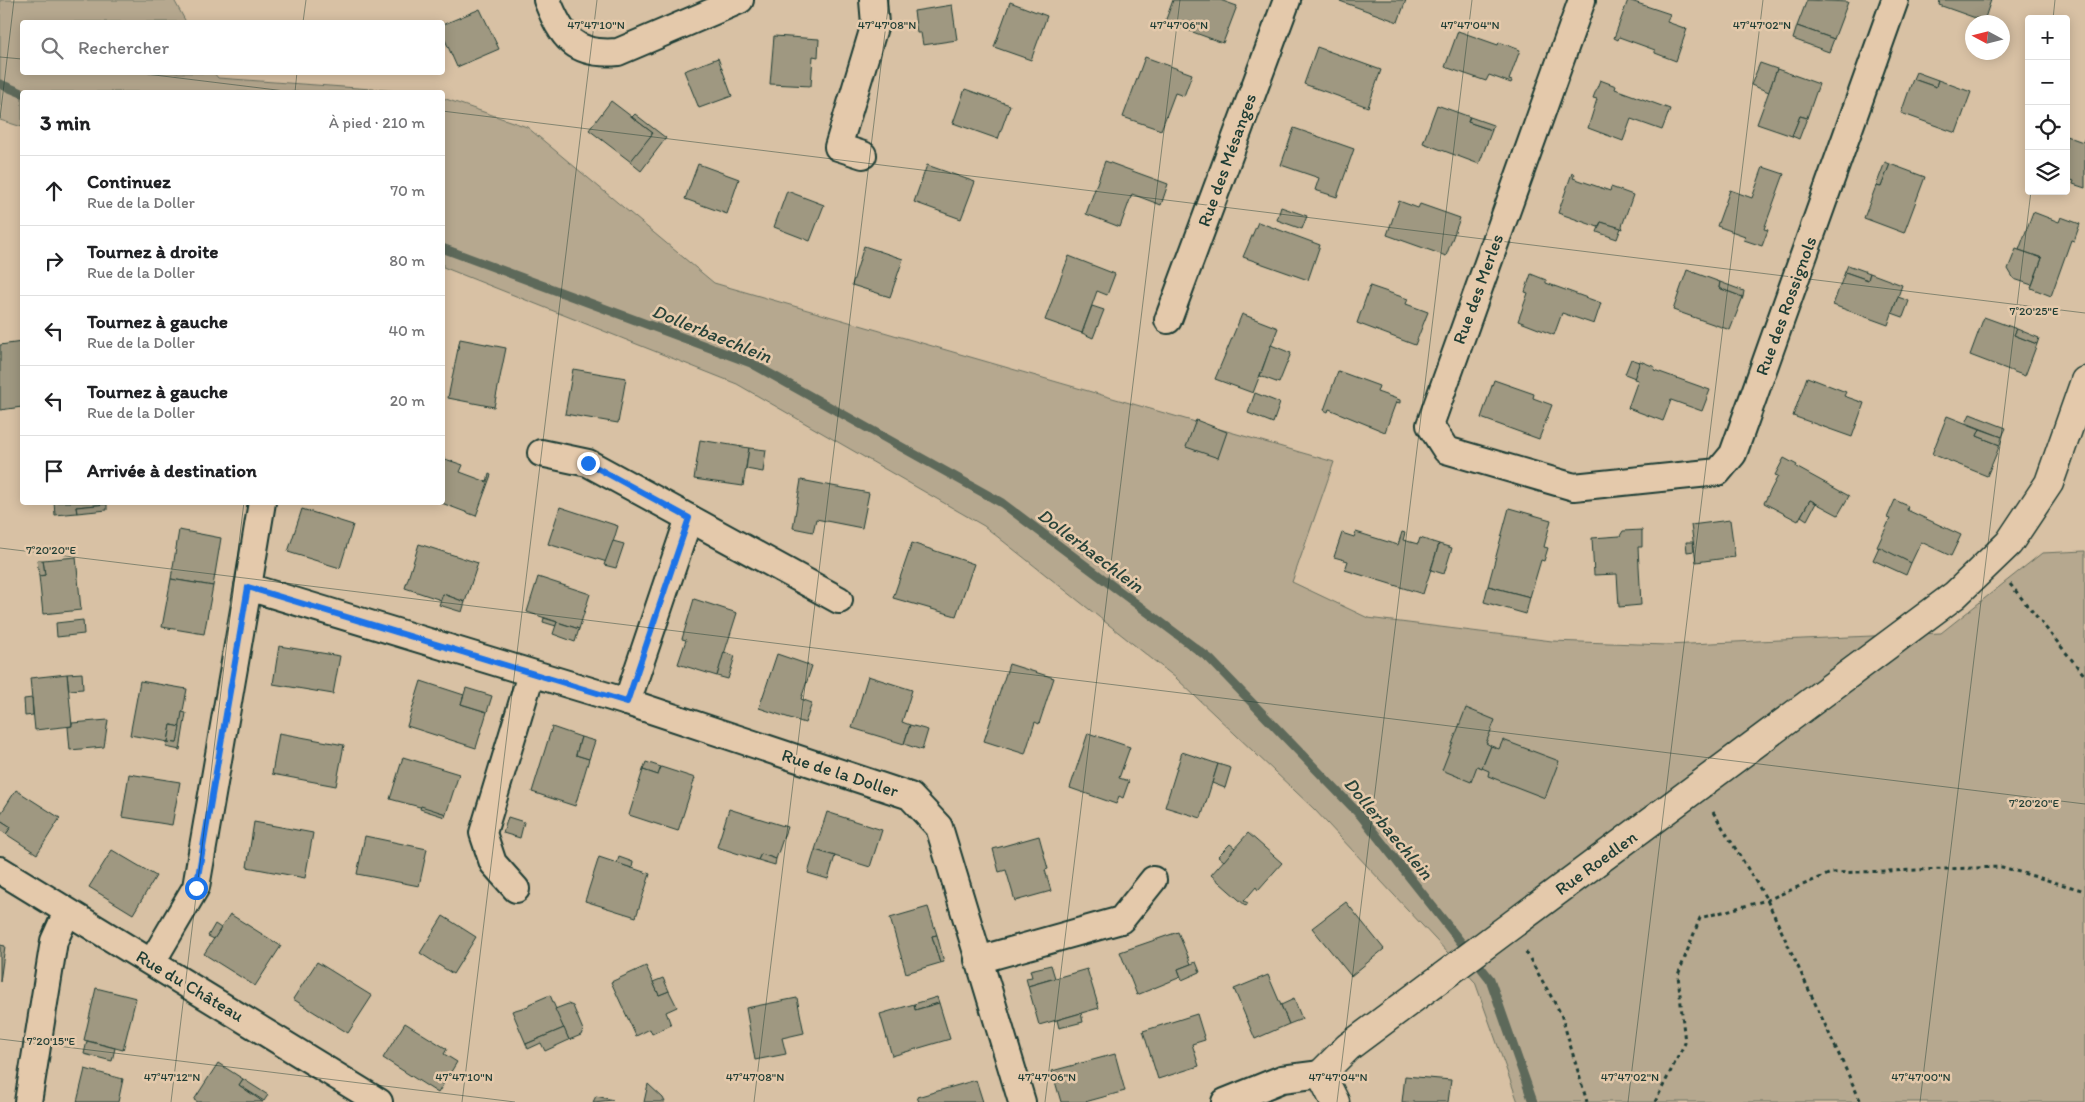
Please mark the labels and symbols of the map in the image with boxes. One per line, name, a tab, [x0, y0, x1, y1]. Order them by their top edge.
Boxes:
north arrow	[1965, 15, 2010, 60]
text: 47°47'10"N	[567, 18, 625, 32]
text: 47°47'08"N	[858, 18, 916, 32]
text: 47°47'06"N	[1150, 18, 1208, 32]
text: 47°47'04"N	[1440, 18, 1500, 32]
text: 47°47'02"N	[1733, 18, 1791, 32]
street label: Rue des Mésanges	[1193, 90, 1261, 230]
street label: Rue des Merles	[1448, 231, 1508, 347]
street label: Rue des Rossignols	[1751, 233, 1821, 379]
water label: Dollerbaechlein	[649, 299, 776, 368]
text: 7°20'25"E	[2009, 304, 2059, 318]
route end	[577, 452, 600, 475]
water label: Dollerbaechlein	[1033, 503, 1149, 598]
text: 7°20'20"E	[26, 543, 76, 557]
street label: Rue de la Doller	[779, 744, 901, 802]
water label: Dollerbaechlein	[1339, 772, 1439, 885]
text: 7°20'20"E	[2009, 796, 2059, 810]
street label: Rue Roedlen	[1551, 826, 1641, 900]
route start	[185, 877, 208, 900]
street label: Rue du Château	[132, 945, 248, 1027]
text: 7°20'15"E	[27, 1034, 76, 1048]
text: 47°47'12"N	[144, 1070, 200, 1084]
text: 47°47'10"N	[435, 1070, 493, 1084]
text: 47°47'08"N	[726, 1070, 784, 1084]
text: 47°47'06"N	[1018, 1070, 1076, 1084]
text: 47°47'04"N	[1308, 1070, 1368, 1084]
text: 47°47'02"N	[1601, 1070, 1659, 1084]
text: 47°47'00"N	[1891, 1070, 1951, 1084]

